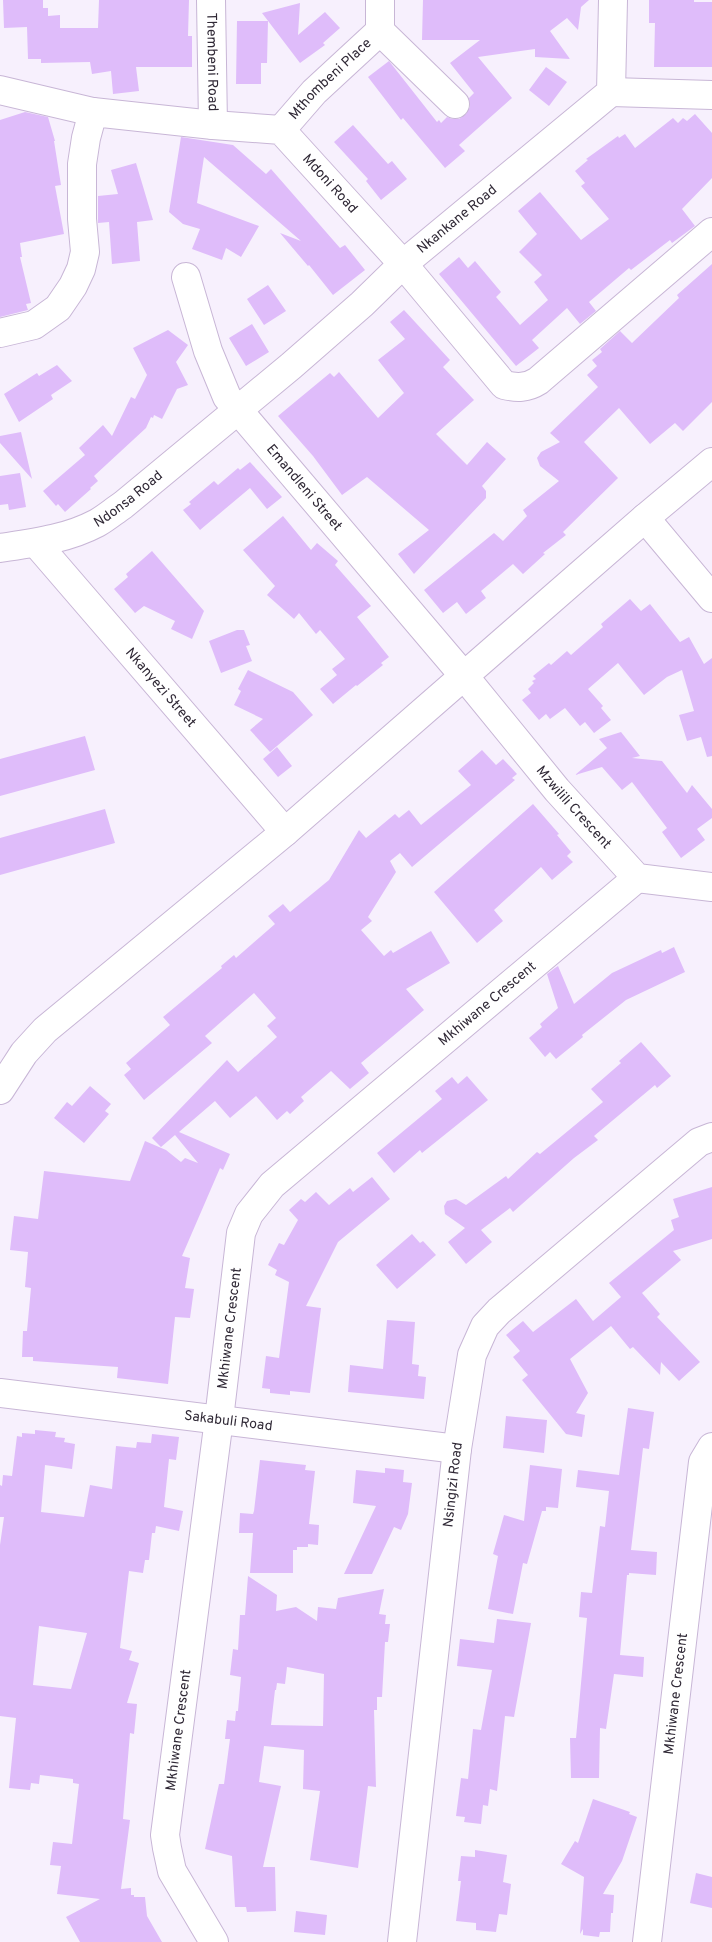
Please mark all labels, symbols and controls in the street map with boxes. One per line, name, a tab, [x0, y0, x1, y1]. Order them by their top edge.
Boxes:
street label: Thembeni Road	[203, 12, 221, 112]
street label: Mthombeni Place	[285, 35, 375, 123]
street label: Mdoni Road	[299, 151, 361, 217]
street label: Nkankane Road	[414, 181, 500, 257]
street label: Emandleni Street	[262, 441, 346, 535]
street label: Ndonsa Road	[91, 467, 166, 531]
street label: Nkanyezi Street	[122, 644, 200, 731]
street label: Mzwilili Crescent	[532, 762, 615, 852]
street label: Mkhiwane Crescent	[435, 958, 540, 1050]
street label: Mkhiwane Crescent	[214, 1267, 245, 1390]
street label: Sakabuli Road	[183, 1407, 273, 1435]
street label: Nsingizi Road	[440, 1441, 466, 1528]
street label: Mkhiwane Crescent	[660, 1632, 692, 1755]
street label: Mkhiwane Crescent	[162, 1668, 195, 1792]

